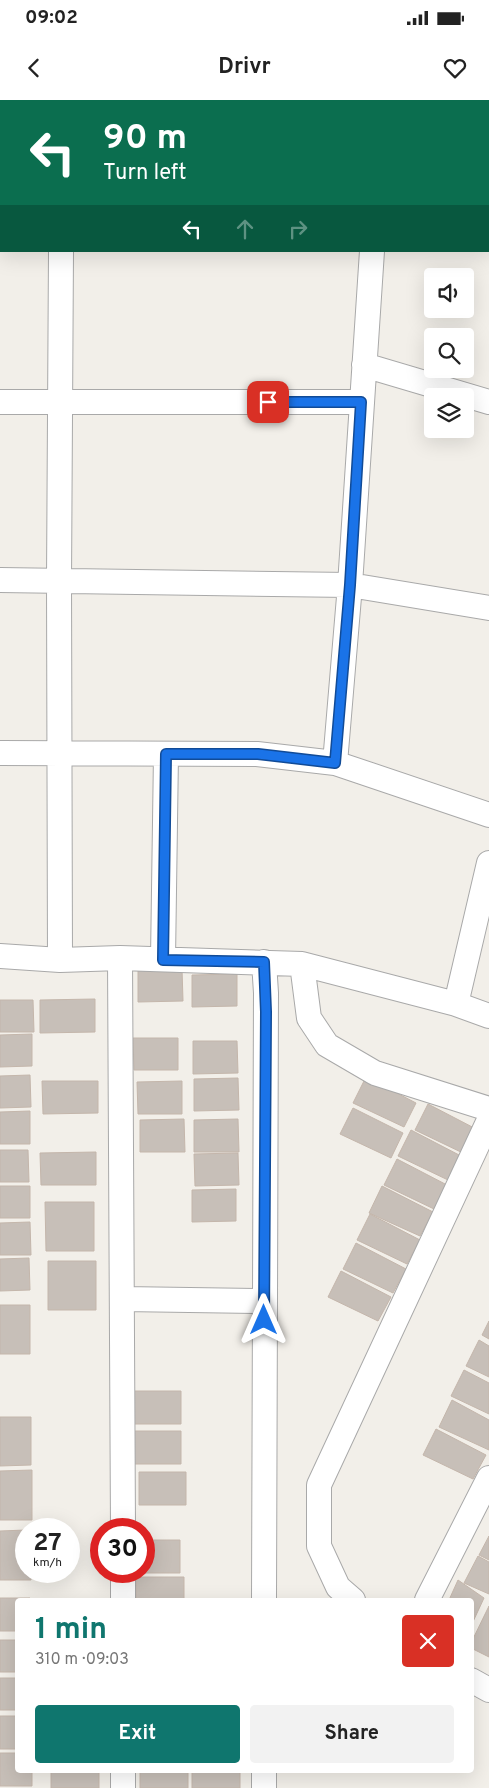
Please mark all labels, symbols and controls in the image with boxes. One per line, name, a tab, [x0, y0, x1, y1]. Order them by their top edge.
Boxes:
text: 09:02	[25, 6, 78, 30]
icon: back	[20, 54, 48, 82]
text: Drivr	[218, 54, 271, 81]
icon: heart	[441, 54, 469, 82]
text: 90 m	[103, 117, 187, 161]
icon: left	[20, 120, 85, 185]
text: Turn left	[103, 160, 186, 187]
icon: left	[178, 215, 206, 243]
icon: ahead	[231, 215, 259, 243]
icon: right	[284, 215, 312, 243]
map controls	[424, 268, 474, 438]
button: sound	[424, 268, 474, 318]
button: search	[424, 328, 474, 378]
pin	[247, 381, 289, 423]
icon: arrive	[254, 388, 282, 416]
button: layers	[424, 388, 474, 438]
position arrow	[237, 1293, 289, 1345]
speed limit sign: 30	[90, 1518, 155, 1583]
text: 27	[33, 1528, 62, 1560]
text: km/h	[33, 1555, 62, 1571]
text: 1 min	[35, 1612, 107, 1649]
button: close	[402, 1615, 454, 1667]
text: 310 m · 09:03	[35, 1650, 129, 1670]
button: Exit	[35, 1705, 240, 1763]
button: Share	[250, 1705, 454, 1763]

